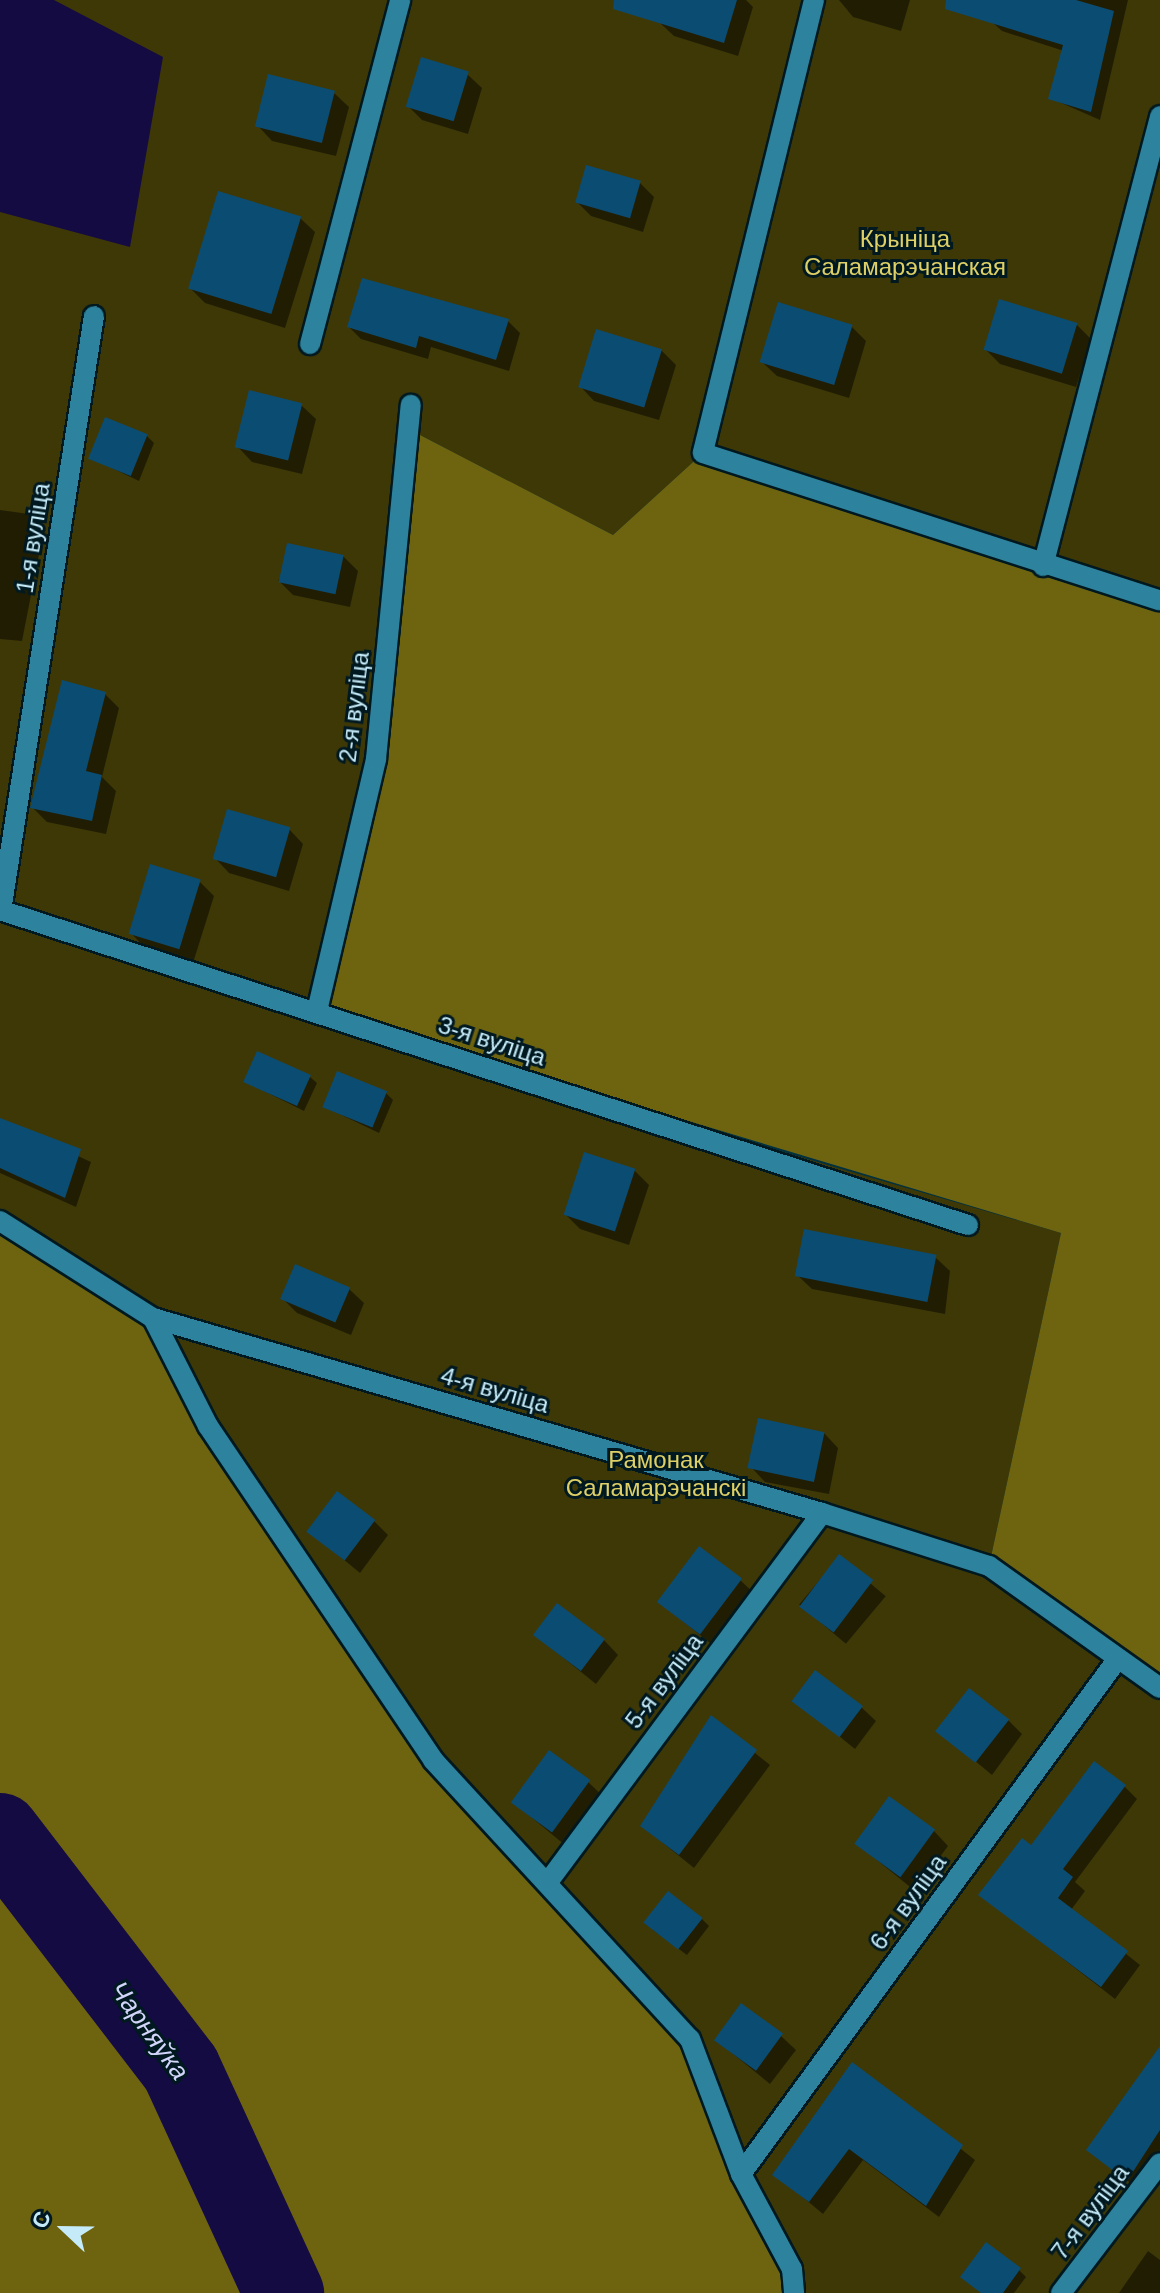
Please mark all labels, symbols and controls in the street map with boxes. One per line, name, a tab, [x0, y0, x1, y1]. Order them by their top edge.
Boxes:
park label: Крыніца Саламарэчанская	[804, 225, 1006, 281]
street label: 1-я вуліца	[10, 481, 56, 595]
street label: 2-я вуліца	[333, 650, 375, 764]
street label: 3-я вуліца	[435, 1010, 549, 1072]
street label: 4-я вуліца	[438, 1361, 552, 1419]
park label: Рамонак Саламарэчанскі	[566, 1446, 746, 1502]
street label: 5-я вуліца	[619, 1628, 709, 1734]
street label: 6-я вуліца	[864, 1849, 952, 1955]
water label: Чарняўка	[103, 1976, 195, 2086]
street label: 7-я вуліца	[1045, 2159, 1135, 2265]
north arrow	[24, 2189, 104, 2269]
text: С	[27, 2208, 56, 2232]

